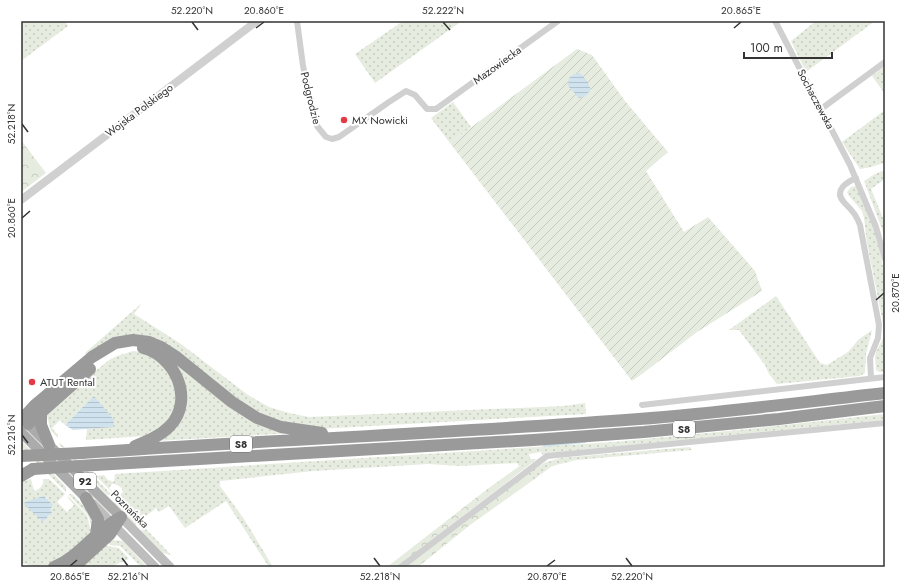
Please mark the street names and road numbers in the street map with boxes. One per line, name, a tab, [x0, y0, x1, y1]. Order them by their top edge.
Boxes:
street label: Mazowiecka	[470, 42, 524, 88]
street label: Sochaczewska	[793, 66, 839, 132]
street label: Podgrodzie	[297, 70, 325, 126]
street label: Wojska Polskiego	[102, 79, 176, 141]
road number: S8	[673, 421, 695, 437]
road number: S8	[230, 436, 252, 452]
road number: 92	[74, 473, 96, 489]
street label: Poznańska	[107, 486, 153, 532]

